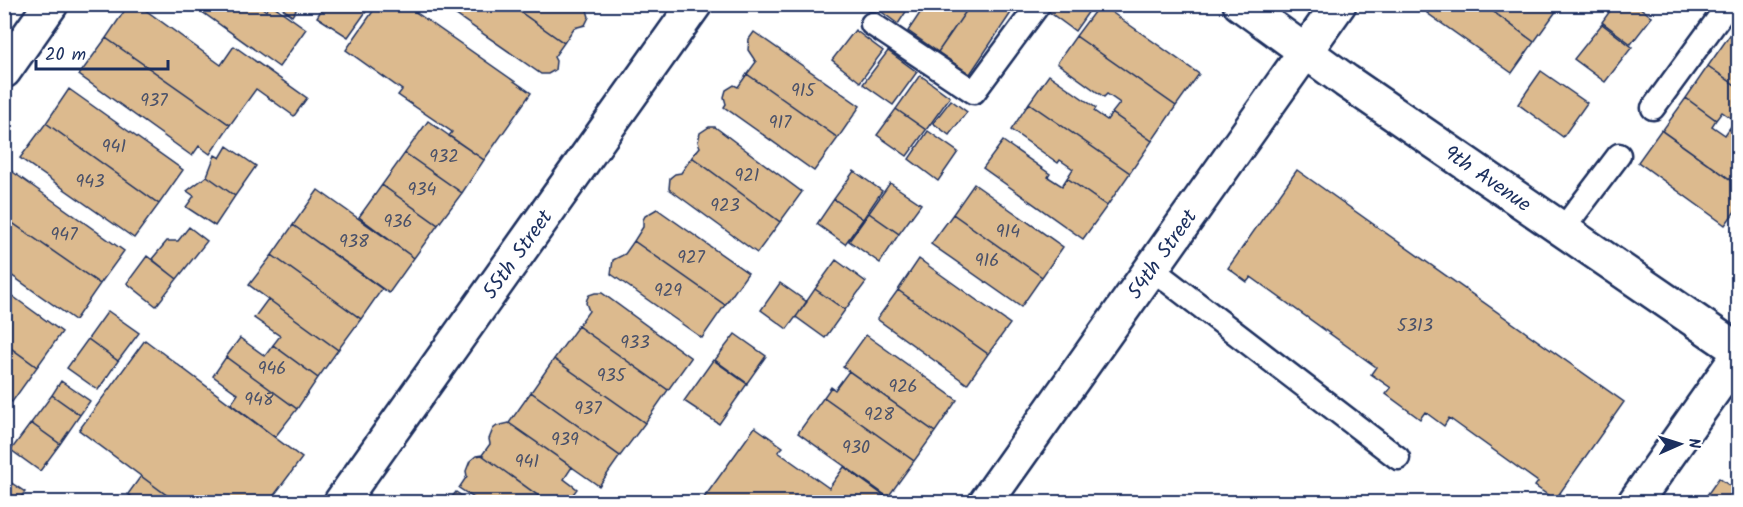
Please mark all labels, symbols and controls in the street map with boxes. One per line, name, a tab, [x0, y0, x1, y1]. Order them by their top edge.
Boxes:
scale bar	[36, 33, 168, 71]
text: 20 m	[45, 41, 86, 70]
house number: 915	[791, 77, 816, 106]
house number: 937	[140, 87, 168, 116]
house number: 917	[769, 109, 792, 138]
house number: 941	[102, 133, 126, 162]
street label: 9th Avenue	[1436, 138, 1538, 222]
house number: 932	[429, 143, 459, 172]
house number: 921	[735, 162, 759, 191]
house number: 943	[76, 168, 104, 197]
house number: 934	[408, 176, 437, 205]
house number: 923	[710, 192, 740, 221]
street label: 54th Street	[1119, 202, 1207, 307]
street label: 55th Street	[475, 203, 562, 307]
house number: 936	[383, 208, 413, 237]
house number: 914	[996, 218, 1020, 247]
house number: 947	[51, 221, 78, 250]
house number: 938	[339, 228, 369, 257]
house number: 927	[677, 244, 705, 273]
house number: 916	[975, 247, 999, 276]
house number: 929	[654, 277, 682, 306]
house number: 5313	[1397, 312, 1433, 341]
house number: 933	[620, 329, 650, 358]
house number: 946	[258, 355, 286, 384]
house number: 935	[597, 362, 627, 391]
house number: 926	[888, 373, 918, 402]
house number: 948	[244, 386, 274, 415]
house number: 937	[574, 395, 602, 424]
house number: 928	[864, 401, 894, 430]
north arrow	[1650, 414, 1710, 474]
house number: 939	[551, 426, 579, 455]
house number: 930	[842, 434, 870, 463]
text: N	[1681, 438, 1706, 449]
house number: 941	[515, 448, 539, 477]

